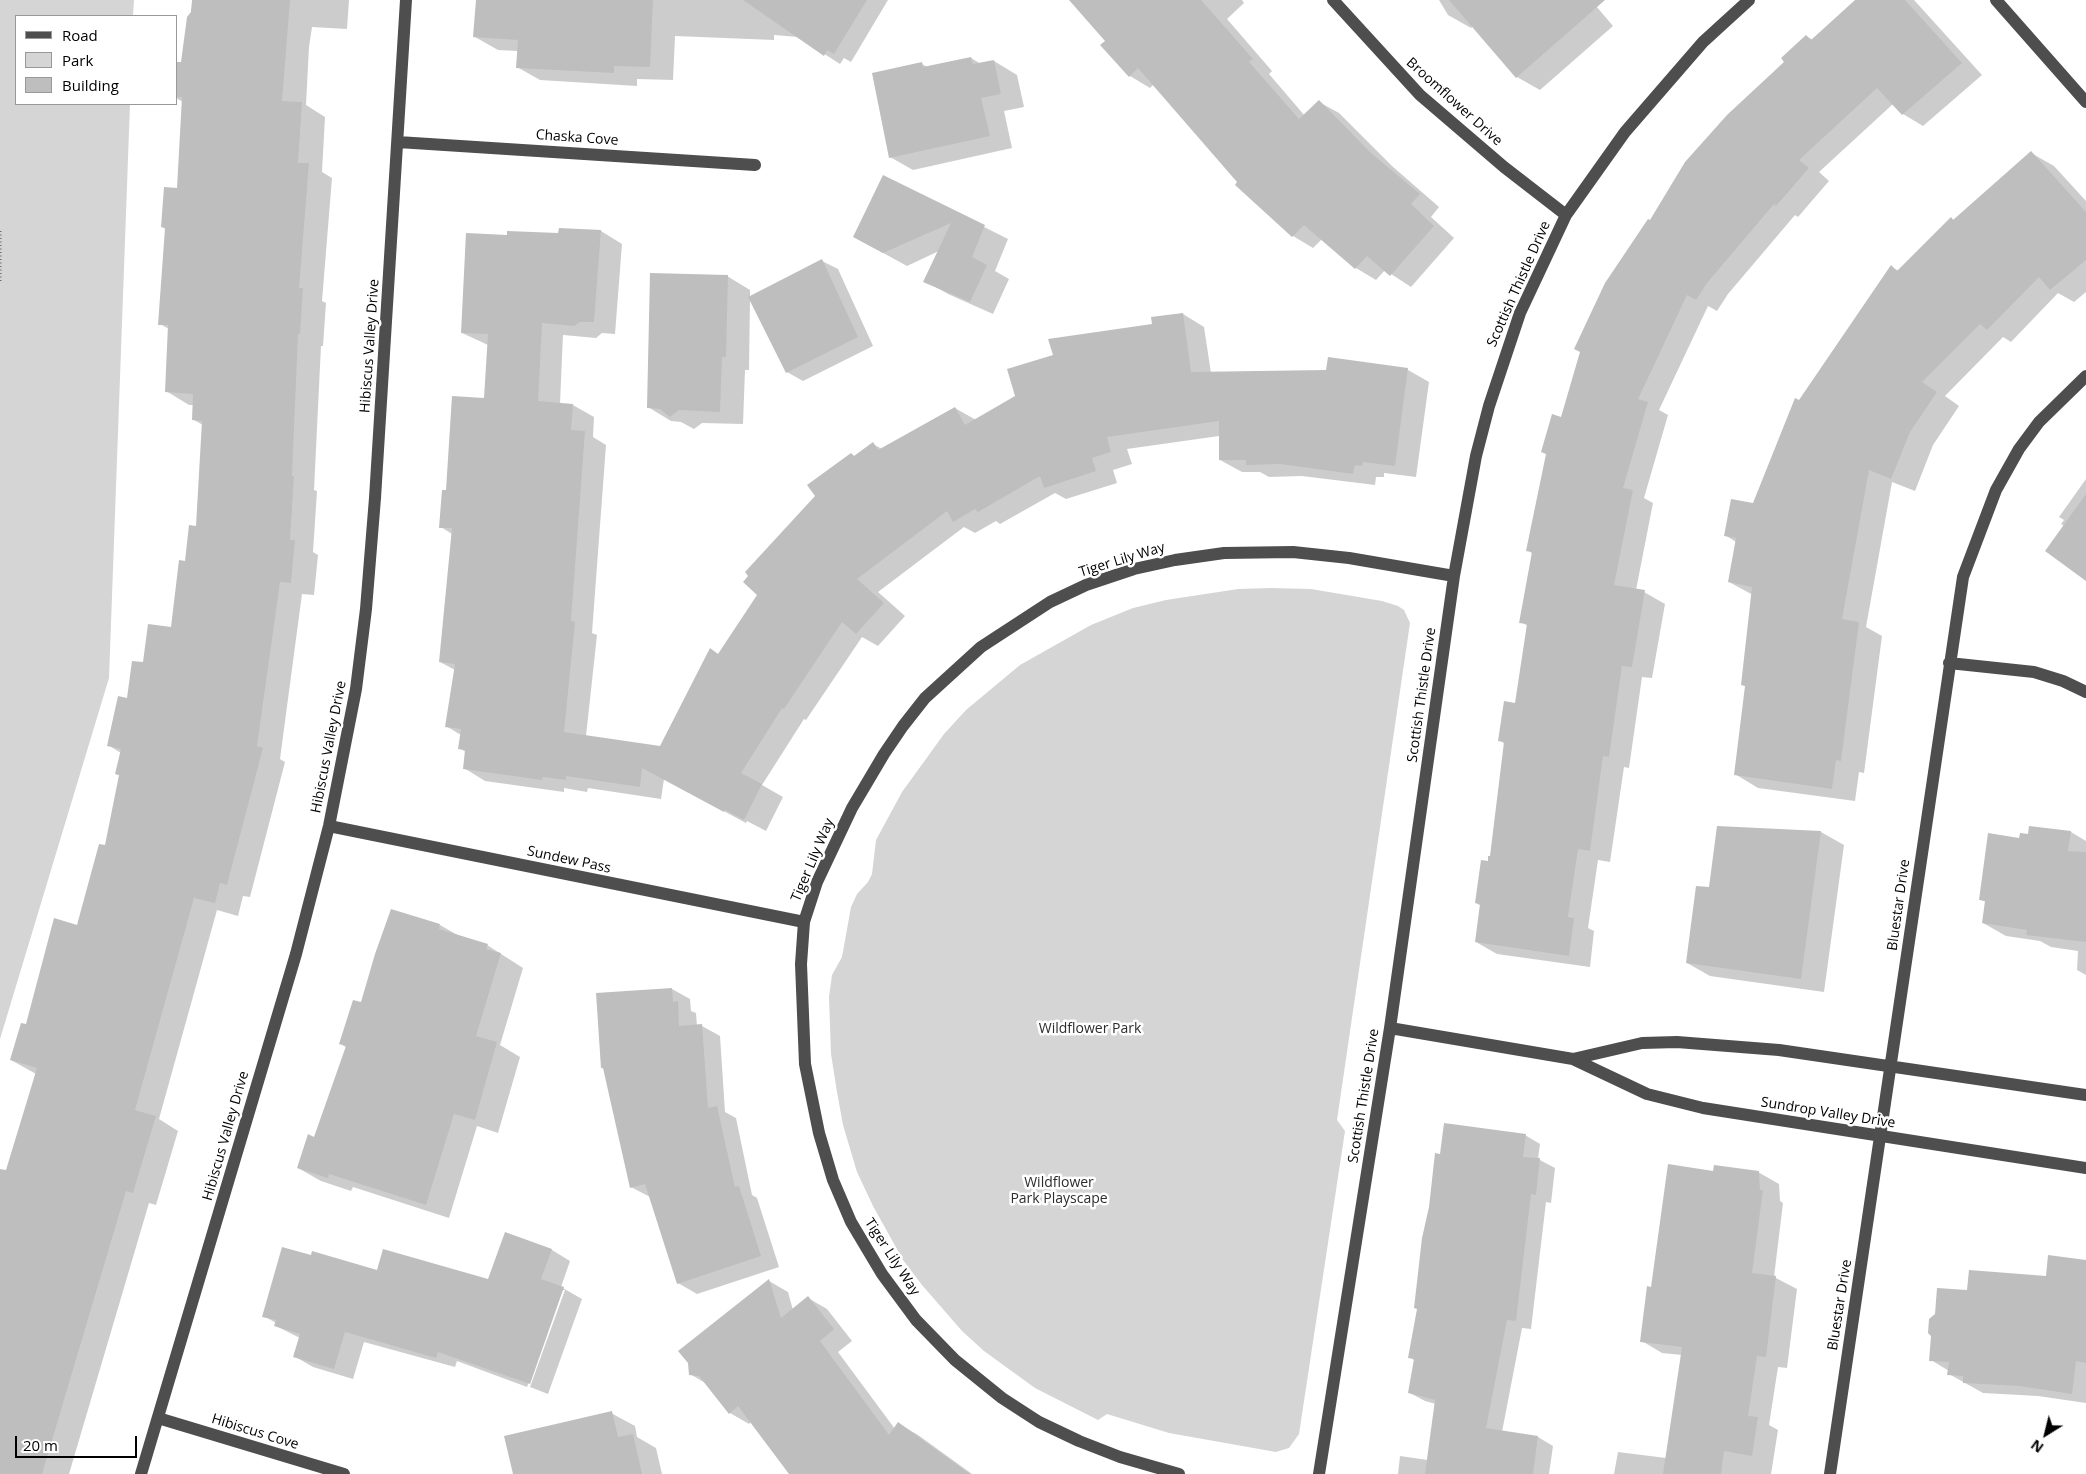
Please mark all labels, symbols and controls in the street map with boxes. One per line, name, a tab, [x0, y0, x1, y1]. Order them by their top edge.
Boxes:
legend	[15, 15, 178, 105]
text: Road	[62, 25, 98, 45]
text: Park	[62, 50, 93, 70]
street label: Broomflower Drive	[1402, 54, 1506, 150]
text: Building	[62, 75, 119, 95]
street label: Chaska Cove	[535, 127, 619, 149]
street label: Scottish Thistle Drive	[1484, 218, 1554, 350]
street label: Hibiscus Valley Drive	[357, 278, 383, 414]
street label: Tiger Lily Way	[1077, 539, 1167, 581]
street label: Scottish Thistle Drive	[1404, 626, 1440, 764]
street label: Hibiscus Valley Drive	[308, 680, 350, 814]
street label: Tiger Lily Way	[788, 816, 838, 904]
street label: Sundew Pass	[526, 843, 612, 877]
street label: Bluestar Drive	[1884, 858, 1914, 952]
park label: Wildflower Park	[1039, 1021, 1141, 1037]
street label: Scottish Thistle Drive	[1345, 1028, 1383, 1164]
street label: Hibiscus Valley Drive	[199, 1069, 253, 1203]
street label: Sundrop Valley Drive	[1760, 1094, 1896, 1132]
park label: Wildflower Park Playscape	[1010, 1175, 1108, 1208]
street label: Tiger Lily Way	[861, 1215, 923, 1299]
street label: Bluestar Drive	[1825, 1258, 1855, 1352]
north arrow	[2021, 1409, 2071, 1459]
street label: Hibiscus Cove	[209, 1411, 301, 1453]
scale bar	[18, 1426, 140, 1458]
text: 20 m	[23, 1435, 58, 1455]
text: N	[2027, 1436, 2047, 1458]

